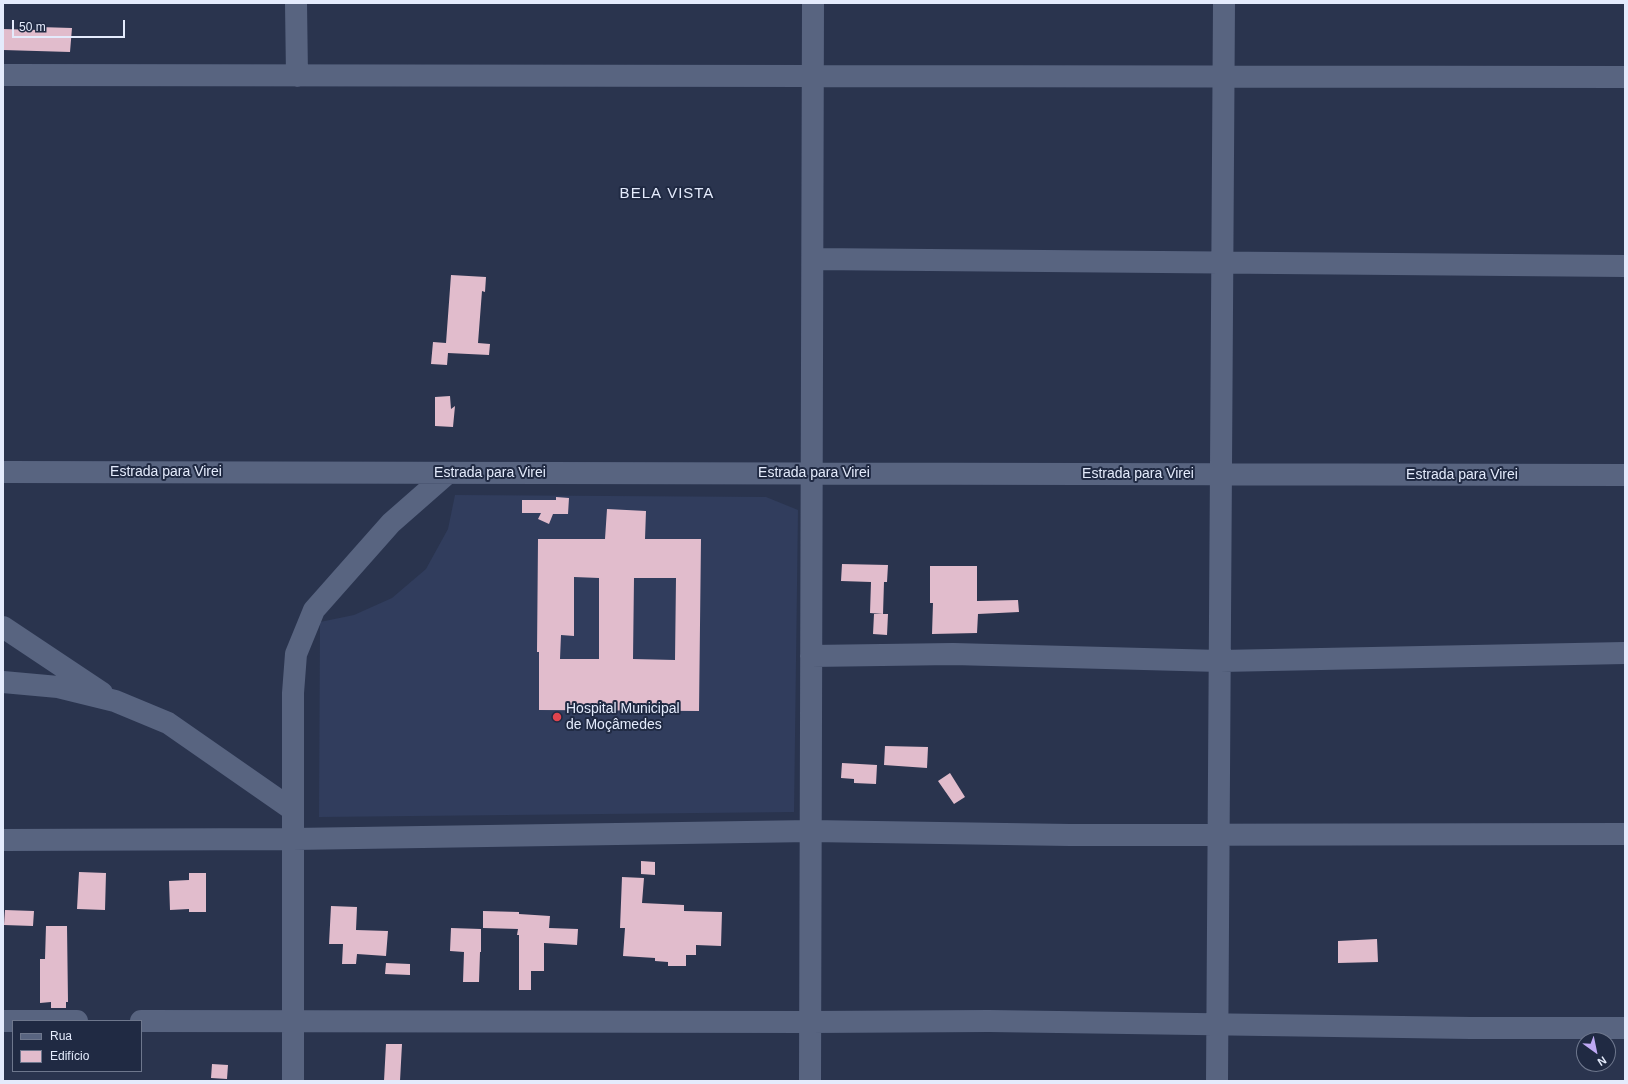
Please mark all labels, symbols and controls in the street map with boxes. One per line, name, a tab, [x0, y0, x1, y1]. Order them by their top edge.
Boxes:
scale bar	[14, 12, 127, 38]
text: 50 m	[19, 20, 46, 34]
district label: BELA VISTA	[620, 185, 714, 203]
street label: Estrada para Virei	[110, 464, 222, 480]
street label: Estrada para Virei	[434, 465, 546, 481]
street label: Estrada para Virei	[758, 465, 870, 481]
street label: Estrada para Virei	[1082, 466, 1194, 482]
street label: Estrada para Virei	[1406, 467, 1518, 483]
place label: Hospital Municipal de Moçâmedes	[566, 701, 680, 734]
marker: Hospital Municipal de Moçâmedes	[551, 711, 563, 723]
legend	[12, 1020, 142, 1072]
text: Rua	[50, 1029, 72, 1043]
north arrow	[1576, 1032, 1616, 1072]
text: Edifício	[50, 1049, 89, 1063]
text: N	[1595, 1054, 1609, 1068]

